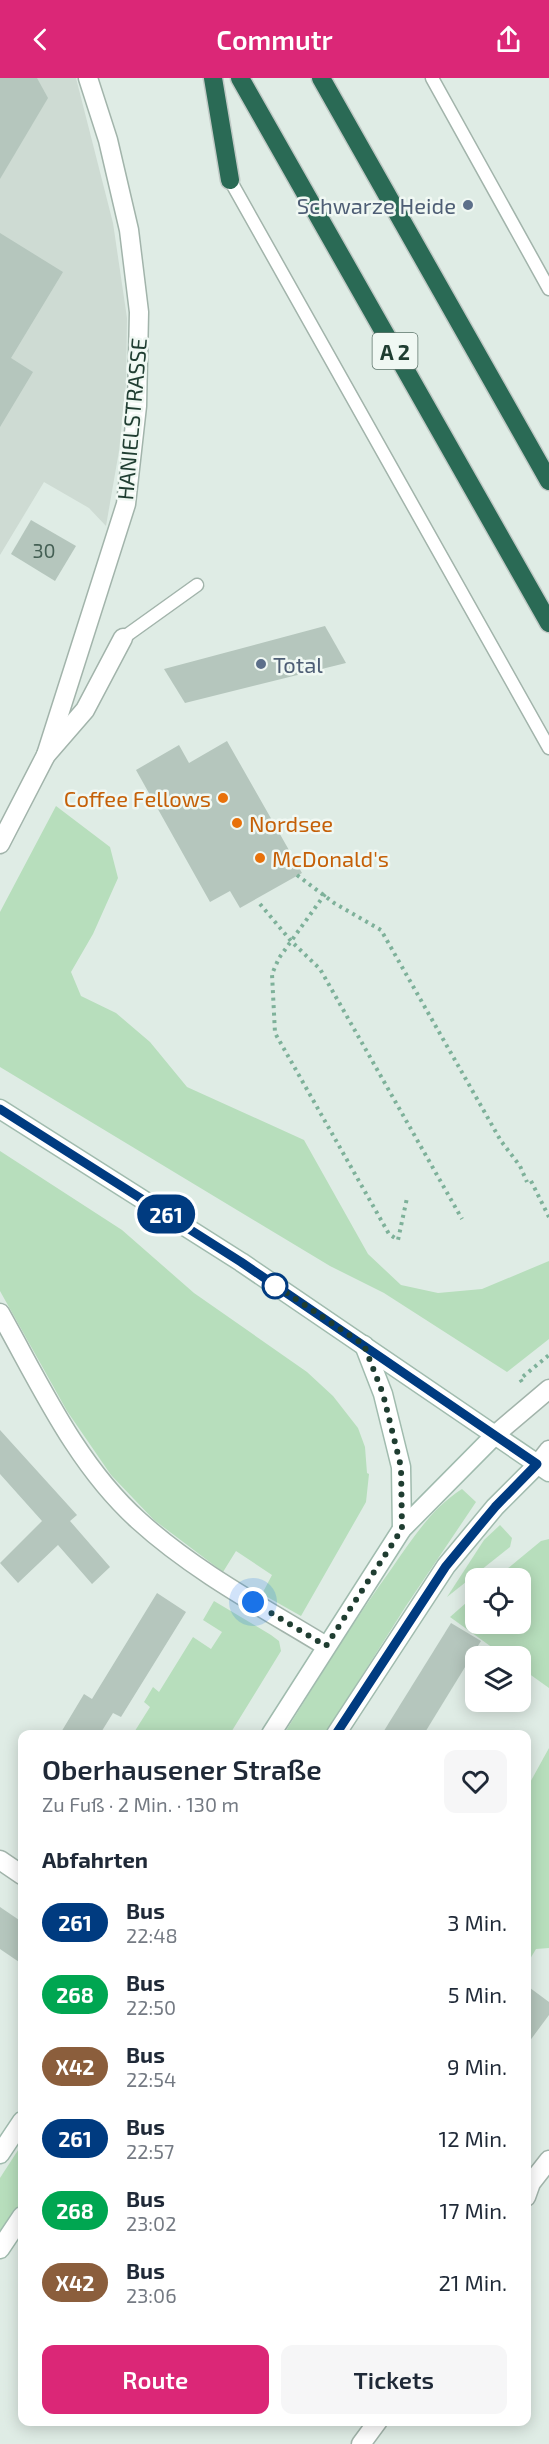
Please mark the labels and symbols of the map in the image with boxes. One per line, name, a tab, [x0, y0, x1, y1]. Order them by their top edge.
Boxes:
place label: Schwarze Heide	[297, 192, 456, 218]
marker: Schwarze Heide	[461, 198, 475, 212]
road number: A 2	[372, 333, 418, 369]
street label: HANIELSTRASSE	[111, 337, 151, 501]
house number: 30	[32, 538, 56, 562]
place label: Total	[273, 651, 323, 677]
marker: Total	[254, 657, 268, 671]
place label: Coffee Fellows	[64, 785, 211, 811]
marker: Coffee Fellows	[216, 791, 230, 805]
place label: Nordsee	[249, 810, 333, 836]
marker: Nordsee	[230, 816, 244, 830]
place label: McDonald's	[272, 845, 389, 871]
marker: McDonald's	[253, 851, 267, 865]
line badge: 261	[132, 1194, 201, 1234]
unlabelled marker	[262, 1273, 288, 1299]
your location	[238, 1587, 268, 1617]

